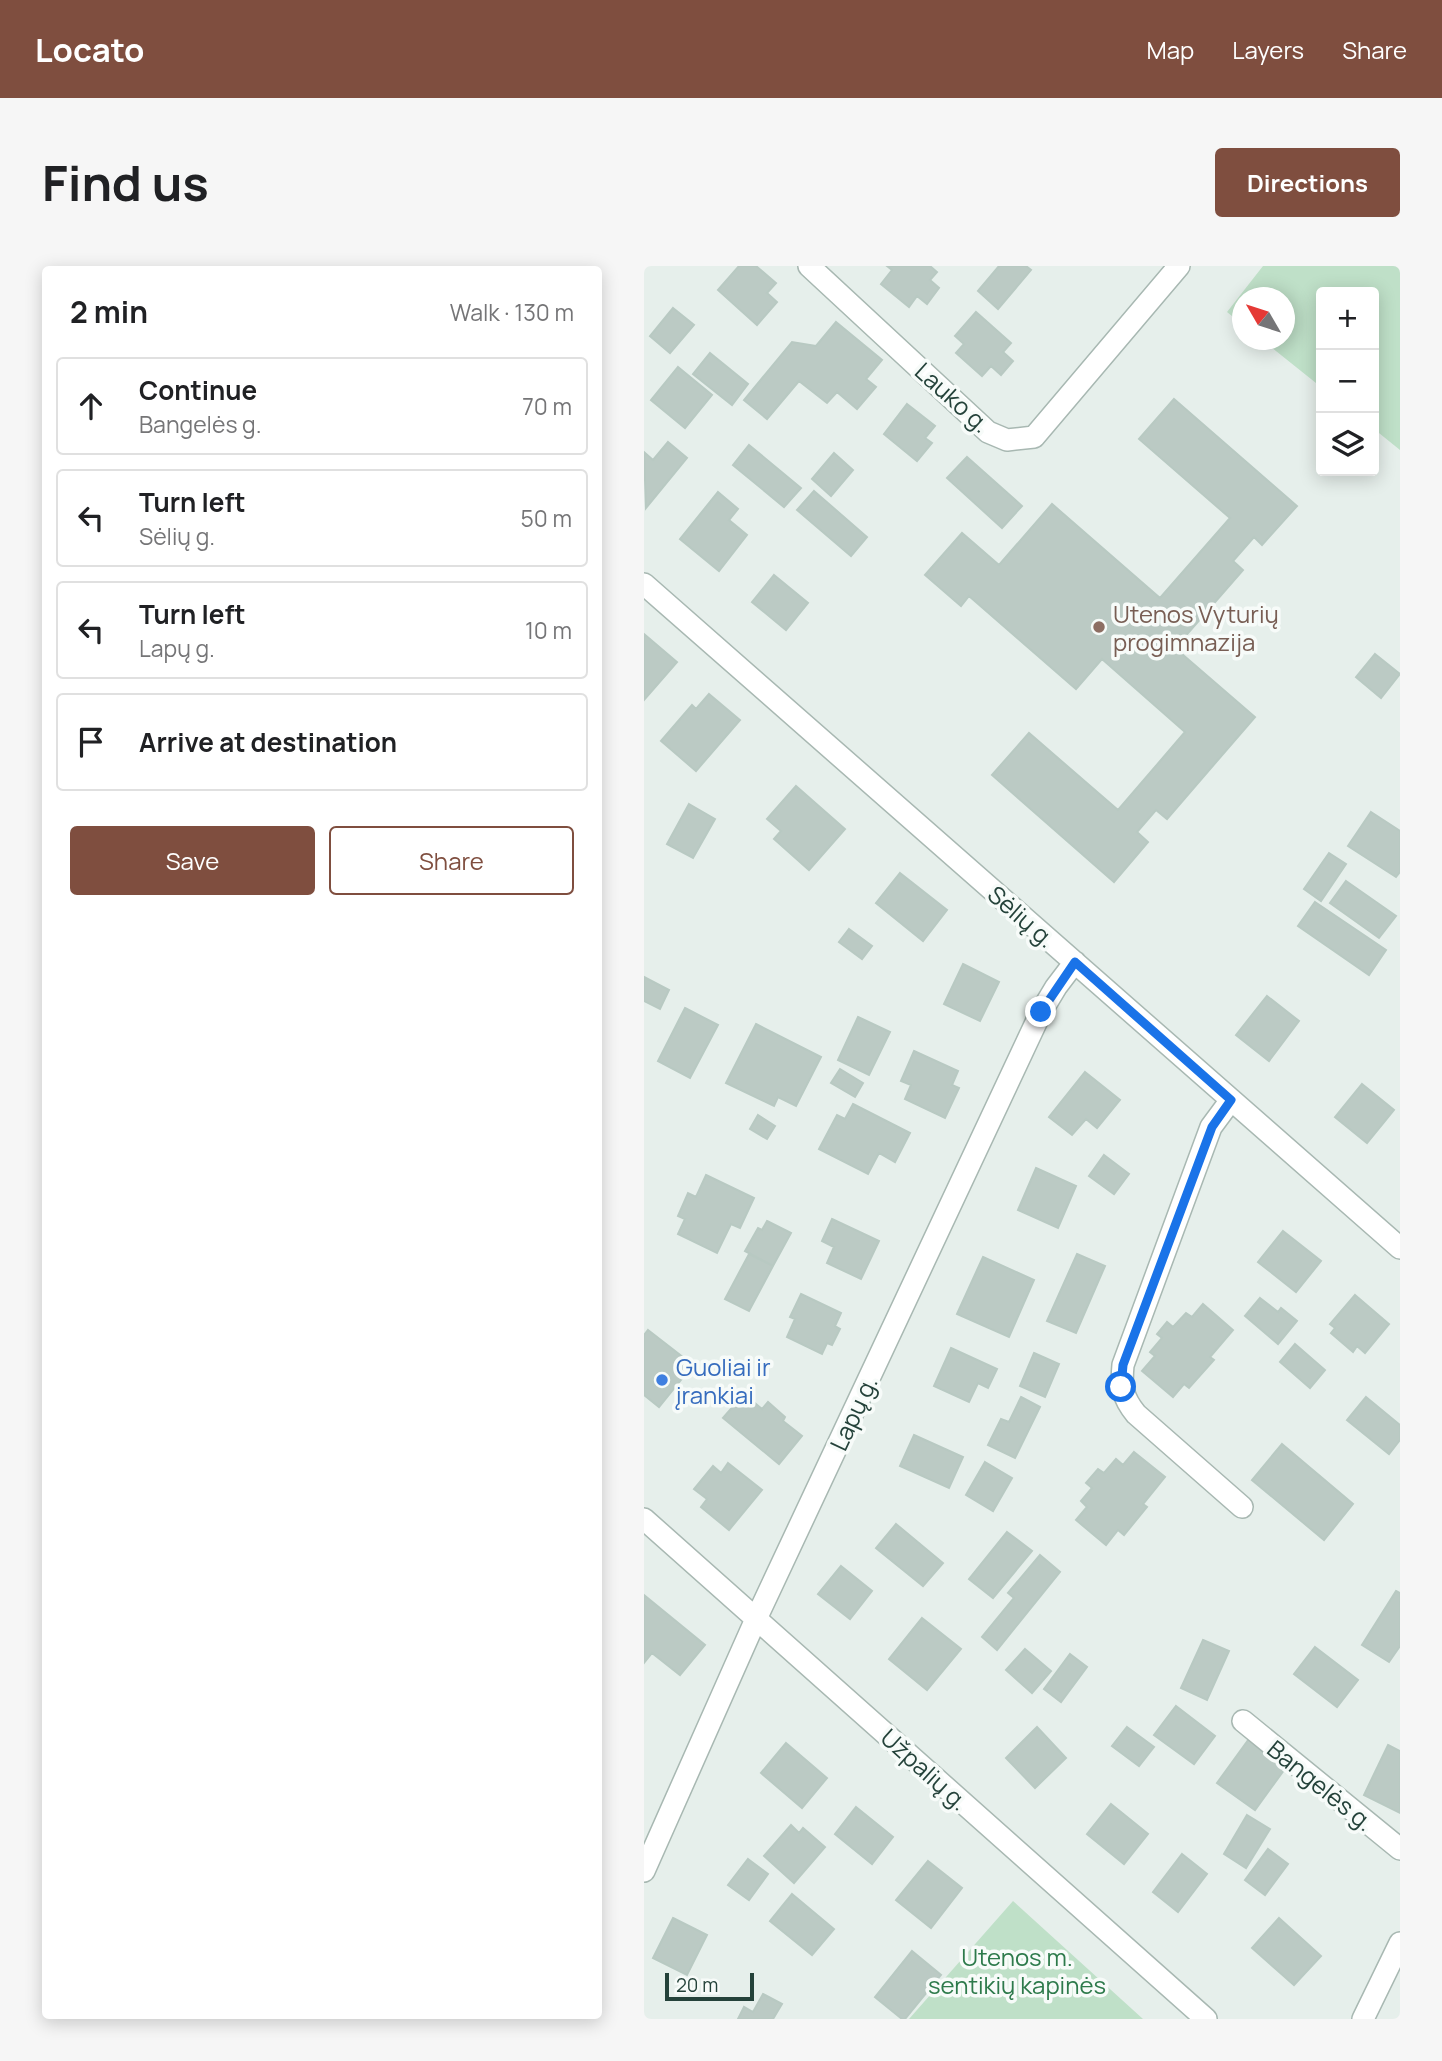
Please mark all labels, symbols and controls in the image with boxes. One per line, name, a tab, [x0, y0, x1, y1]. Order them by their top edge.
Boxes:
text: Locato	[35, 27, 145, 72]
text: Map	[1147, 33, 1194, 66]
text: Layers	[1232, 33, 1304, 66]
text: Share	[1342, 33, 1407, 66]
button: Directions	[1215, 148, 1400, 217]
text: Find us	[42, 149, 209, 216]
north arrow	[1232, 287, 1295, 350]
map controls	[1316, 287, 1379, 476]
button: +	[1316, 287, 1379, 350]
text: 2 min	[70, 291, 148, 332]
text: Walk · 130 m	[450, 296, 574, 328]
button: −	[1316, 350, 1379, 413]
street label: Lauko g.	[908, 354, 998, 440]
text: Continue	[139, 372, 257, 408]
icon: ahead	[72, 387, 110, 425]
text: 70 m	[522, 390, 572, 422]
text: Bangelės g.	[139, 408, 262, 440]
button: layers	[1316, 413, 1379, 476]
text: Turn left	[139, 484, 246, 520]
icon: left	[72, 499, 110, 537]
text: 50 m	[521, 502, 572, 534]
text: Sėlių g.	[139, 520, 215, 552]
text: Turn left	[139, 596, 246, 632]
place label: Utenos Vyturių progimnazija	[1113, 597, 1279, 658]
icon: left	[72, 611, 110, 649]
text: 10 m	[525, 614, 572, 646]
marker: Utenos Vyturių progimnazija	[1091, 619, 1107, 635]
text: Lapų g.	[139, 632, 215, 664]
icon: arrive	[72, 723, 110, 761]
text: Arrive at destination	[139, 724, 397, 760]
button: Save	[70, 826, 315, 895]
button: Share	[329, 826, 574, 895]
street label: Sėlių g.	[981, 878, 1063, 954]
route end	[1025, 996, 1056, 1027]
place label: Guoliai ir įrankiai	[675, 1350, 771, 1411]
street label: Lapų g.	[821, 1370, 885, 1456]
route start	[1105, 1371, 1136, 1402]
marker: Guoliai ir įrankiai	[654, 1372, 670, 1388]
street label: Užpalių g.	[874, 1721, 976, 1817]
street label: Bangelės g.	[1261, 1732, 1381, 1838]
park label: Utenos m. sentikių kapinės	[928, 1940, 1106, 2001]
scale bar	[665, 1970, 754, 2002]
text: 20 m	[676, 1972, 718, 1998]

